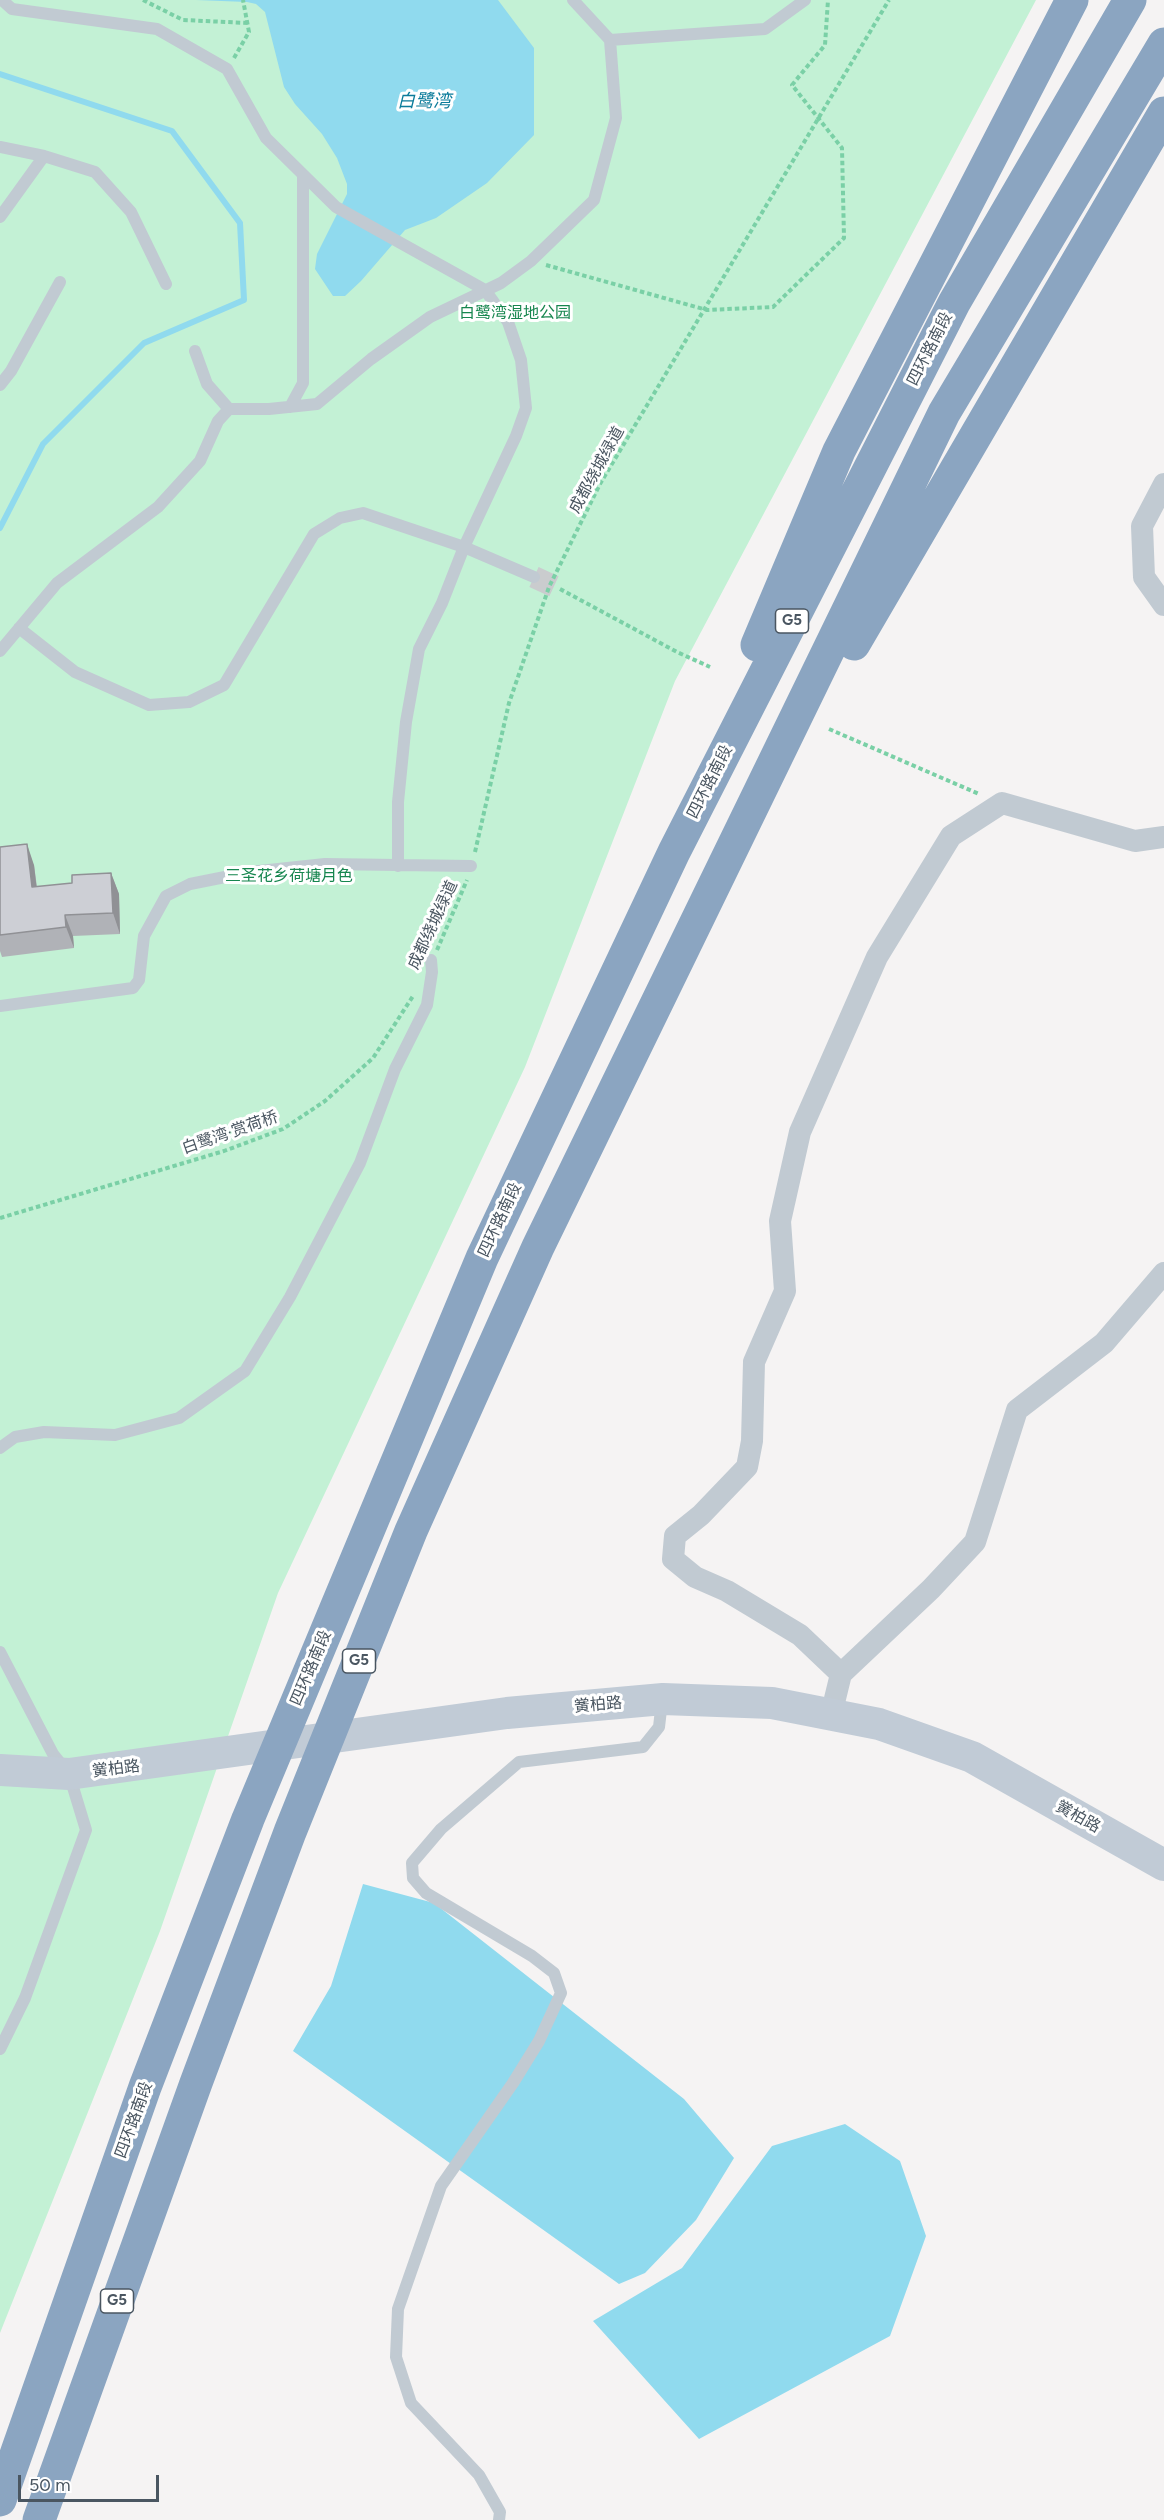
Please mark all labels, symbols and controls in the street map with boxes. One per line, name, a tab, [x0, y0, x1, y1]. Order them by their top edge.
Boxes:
water label: 白鹭湾	[397, 91, 451, 113]
park label: 白鹭湾湿地公园	[459, 303, 571, 323]
street label: 四环路南段	[903, 309, 957, 389]
street label: 成都绕城绿道	[565, 423, 629, 517]
road number: G5	[776, 609, 808, 633]
street label: 四环路南段	[683, 742, 737, 822]
park label: 三圣花乡荷塘月色	[225, 866, 353, 886]
street label: 成都绕城绿道	[404, 877, 462, 973]
street label: 白鹭湾·赏荷桥	[180, 1108, 280, 1158]
street label: 四环路南段	[474, 1180, 526, 1260]
street label: 四环路南段	[287, 1627, 335, 1709]
road number: G5	[342, 1649, 376, 1673]
street label: 黉柏路	[573, 1693, 623, 1717]
street label: 黉柏路	[91, 1757, 141, 1781]
street label: 黉柏路	[1052, 1797, 1104, 1837]
street label: 四环路南段	[111, 2079, 157, 2161]
road number: G5	[100, 2289, 134, 2313]
scale bar	[21, 2463, 162, 2501]
text: 50 m	[29, 2474, 71, 2496]

